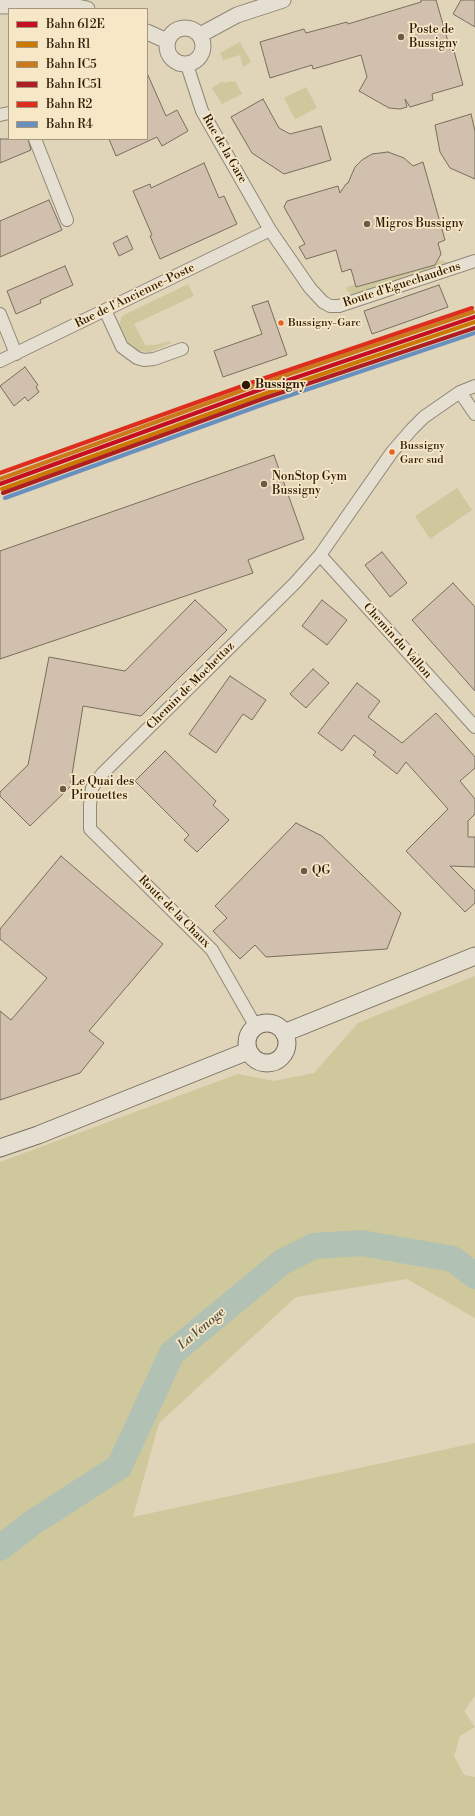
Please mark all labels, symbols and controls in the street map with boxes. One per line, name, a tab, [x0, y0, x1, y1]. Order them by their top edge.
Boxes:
legend	[8, 8, 148, 140]
text: Bahn 612E	[46, 17, 105, 32]
place label: Poste de Bussigny	[409, 23, 458, 51]
marker: Poste de Bussigny	[396, 32, 406, 42]
text: Bahn R1	[46, 37, 91, 52]
text: Bahn IC5	[46, 57, 97, 72]
text: Bahn IC51	[46, 77, 102, 92]
text: Bahn R2	[46, 97, 92, 112]
street label: Rue de la Gare	[198, 112, 250, 186]
text: Bahn R4	[46, 117, 93, 132]
place label: Migros Bussigny	[375, 217, 464, 231]
marker: Migros Bussigny	[362, 219, 372, 229]
street label: Route d'Eguechaudens	[341, 259, 463, 311]
street label: Rue de l'Ancienne-Poste	[73, 261, 197, 331]
place label: Bussigny-Gare	[288, 316, 361, 330]
marker: Bussigny-Gare	[276, 318, 286, 328]
place label: Bussigny	[255, 378, 306, 392]
marker: Bussigny	[240, 379, 252, 391]
place label: Bussigny Gare sud	[400, 439, 445, 465]
marker: Bussigny Gare sud	[387, 447, 397, 457]
place label: NonStop Gym Bussigny	[272, 470, 347, 498]
marker: NonStop Gym Bussigny	[259, 479, 269, 489]
street label: Chemin du Vallon	[359, 600, 435, 682]
street label: Chemin de Mochettaz	[144, 639, 238, 733]
place label: Le Quai des Pirouettes	[71, 775, 134, 803]
marker: Le Quai des Pirouettes	[58, 784, 68, 794]
place label: QG	[312, 864, 330, 878]
marker: QG	[299, 866, 309, 876]
street label: Route de la Chaux	[135, 873, 213, 951]
water label: La Venoge	[175, 1305, 229, 1353]

